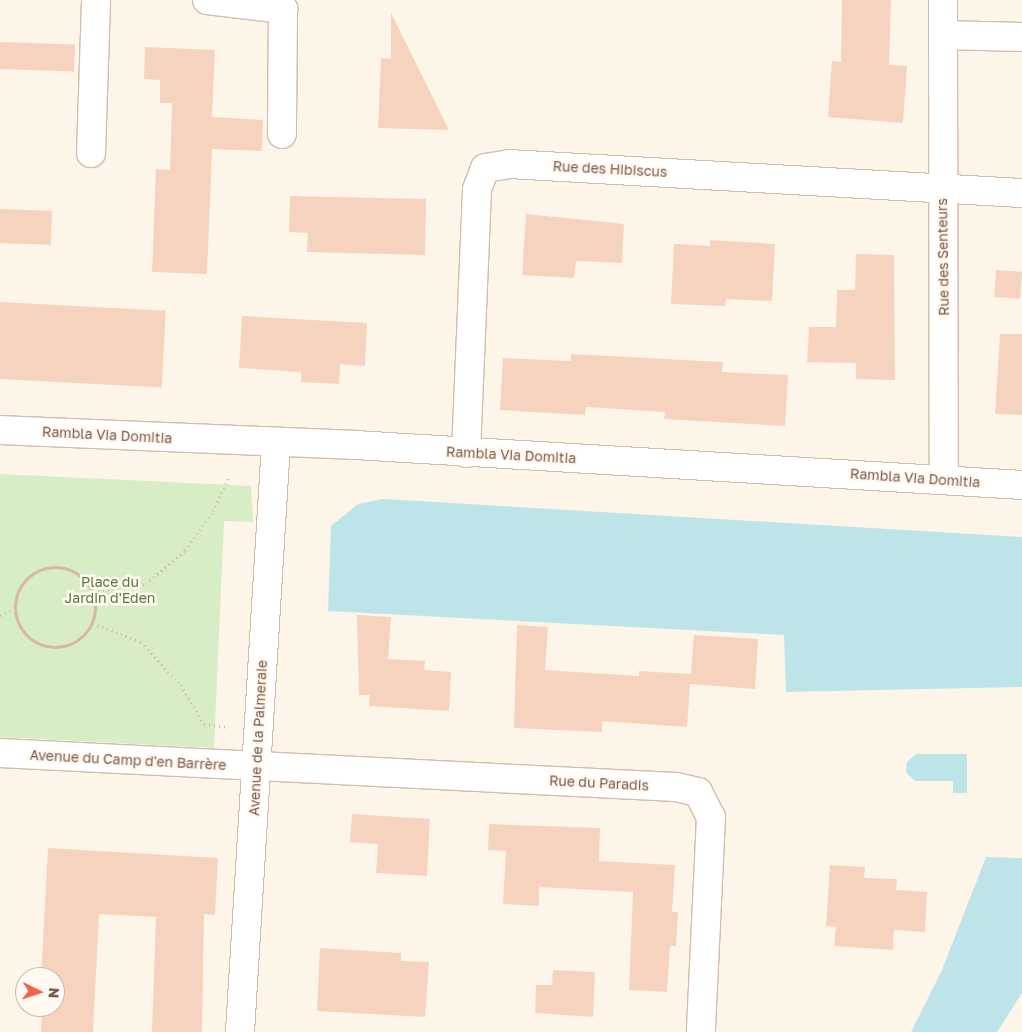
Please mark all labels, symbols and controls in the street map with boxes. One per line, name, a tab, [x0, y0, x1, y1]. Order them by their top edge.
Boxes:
street label: Rue des Hibiscus	[552, 158, 668, 180]
street label: Rue des Senteurs	[934, 198, 952, 316]
street label: Rambla Via Domitia	[41, 423, 173, 447]
street label: Rambla Via Domitia	[445, 443, 577, 467]
street label: Rambla Via Domitia	[849, 465, 981, 491]
park label: Place du Jardin d'Eden	[65, 574, 155, 606]
street label: Avenue de la Palmeraie	[246, 660, 270, 816]
street label: Avenue du Camp d'en Barrère	[29, 746, 227, 774]
street label: Rue du Paradis	[549, 772, 649, 794]
north arrow	[15, 967, 65, 1017]
text: N	[46, 987, 63, 999]

